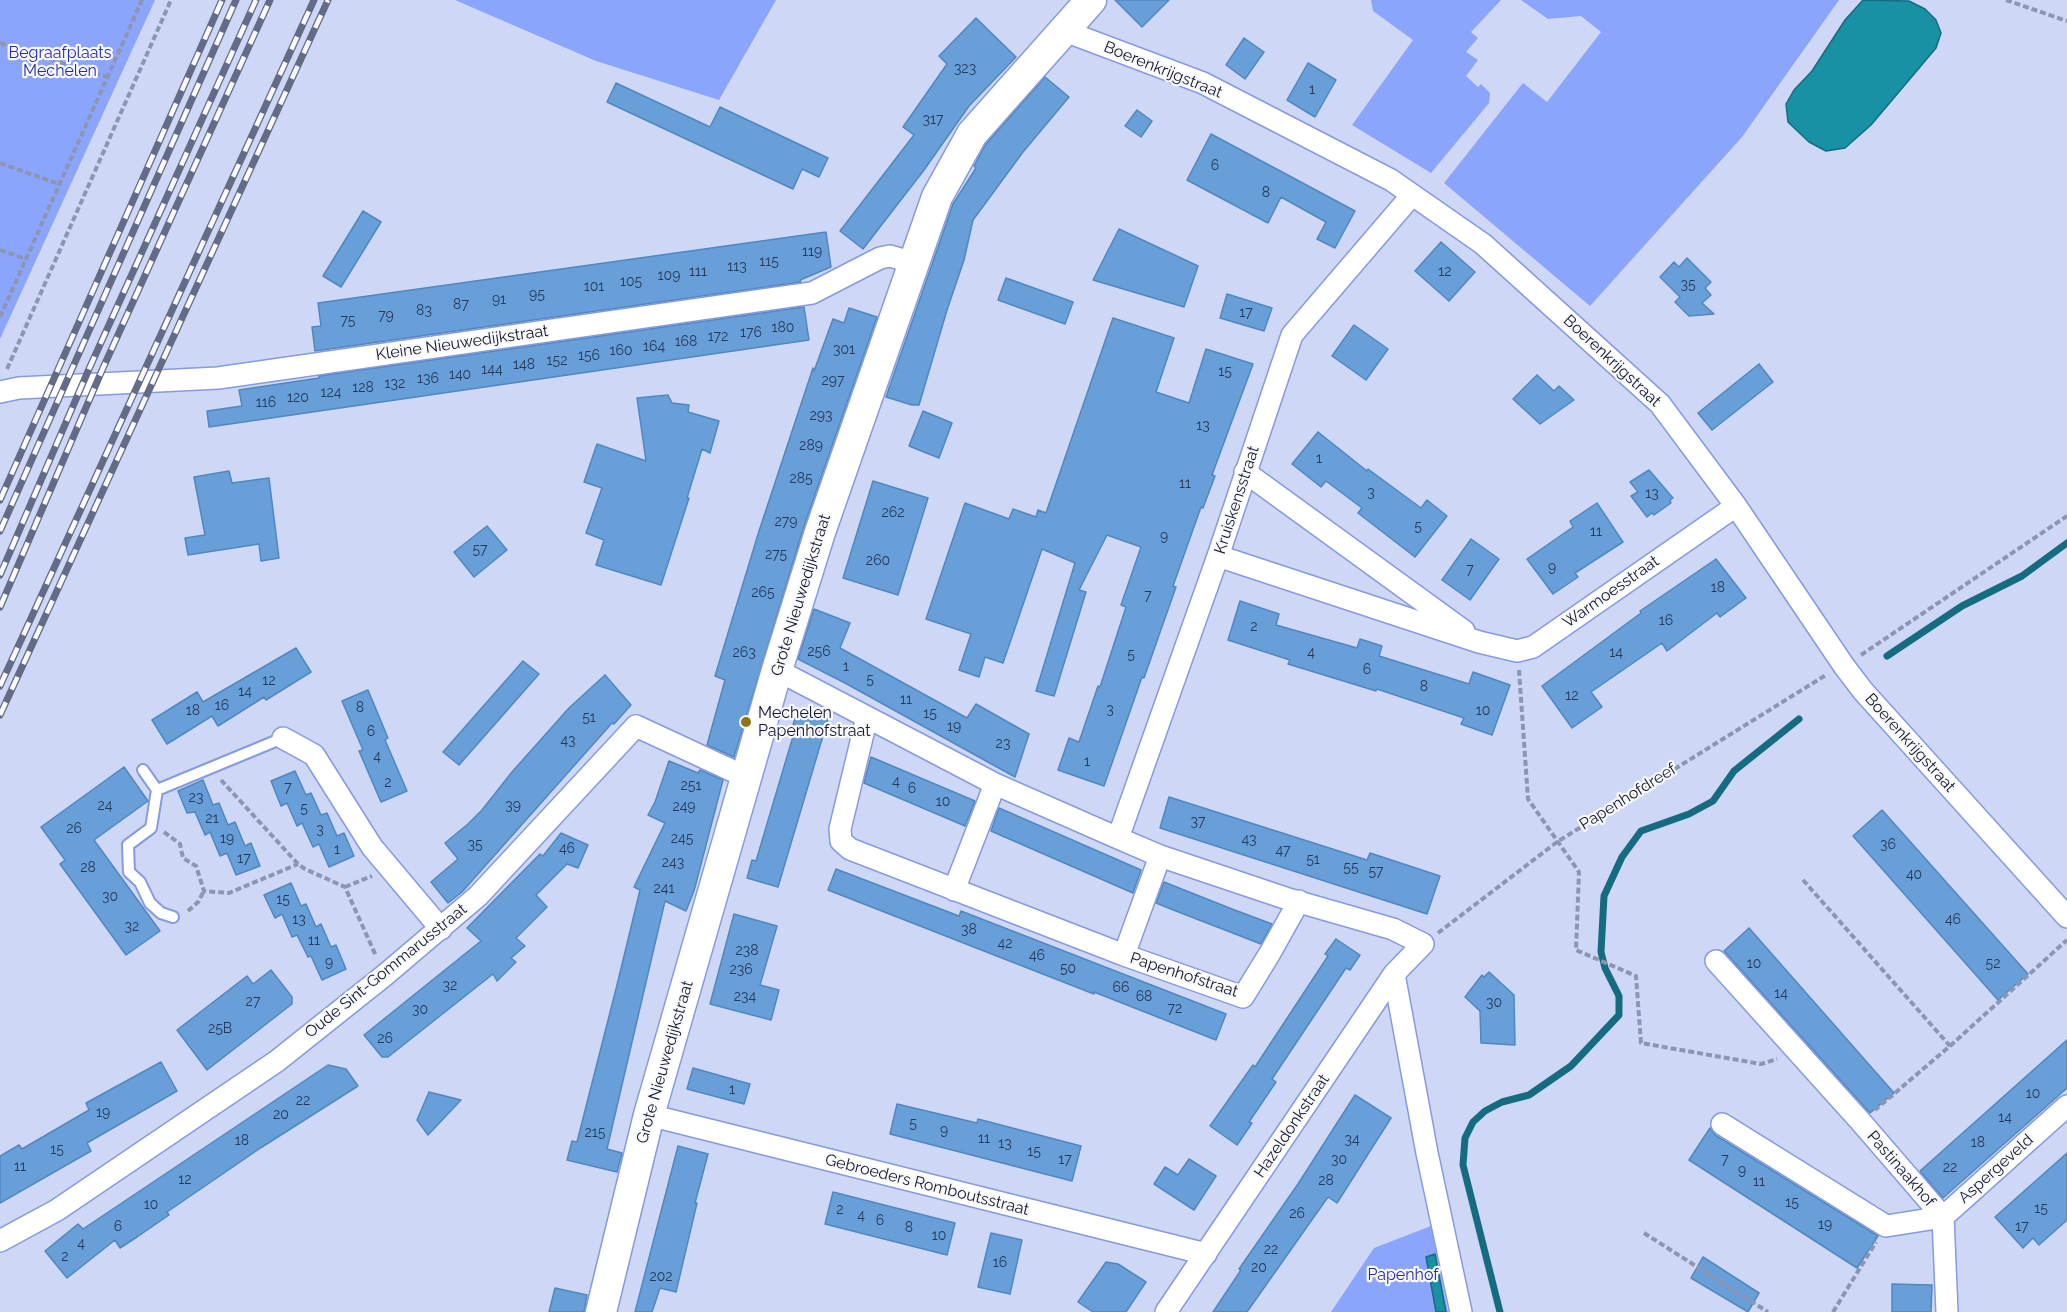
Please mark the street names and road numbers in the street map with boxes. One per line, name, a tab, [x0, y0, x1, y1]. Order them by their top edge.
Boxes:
street label: Boerenkrijgstraat	[1101, 37, 1225, 103]
street label: Boerenkrijgstraat	[1559, 311, 1665, 411]
street label: Kleine Nieuwedijkstraat	[374, 321, 550, 365]
street label: Kruiskensstraat	[1210, 444, 1264, 556]
street label: Grote Nieuwedijkstraat	[767, 512, 835, 678]
street label: Warmoesstraat	[1559, 552, 1663, 632]
street label: Boerenkrijgstraat	[1861, 690, 1959, 796]
street label: Papenhofdreef	[1576, 760, 1680, 834]
street label: Oude Sint-Gommarusstraat	[301, 900, 471, 1042]
street label: Papenhofstraat	[1128, 948, 1240, 1002]
street label: Grote Nieuwedijkstraat	[633, 978, 697, 1146]
street label: Hazeldonkstraat	[1250, 1071, 1334, 1181]
street label: Pastinaakhof	[1863, 1127, 1939, 1211]
street label: Aspergeveld	[1955, 1130, 2037, 1208]
street label: Gebroeders Romboutsstraat	[823, 1150, 1031, 1220]

